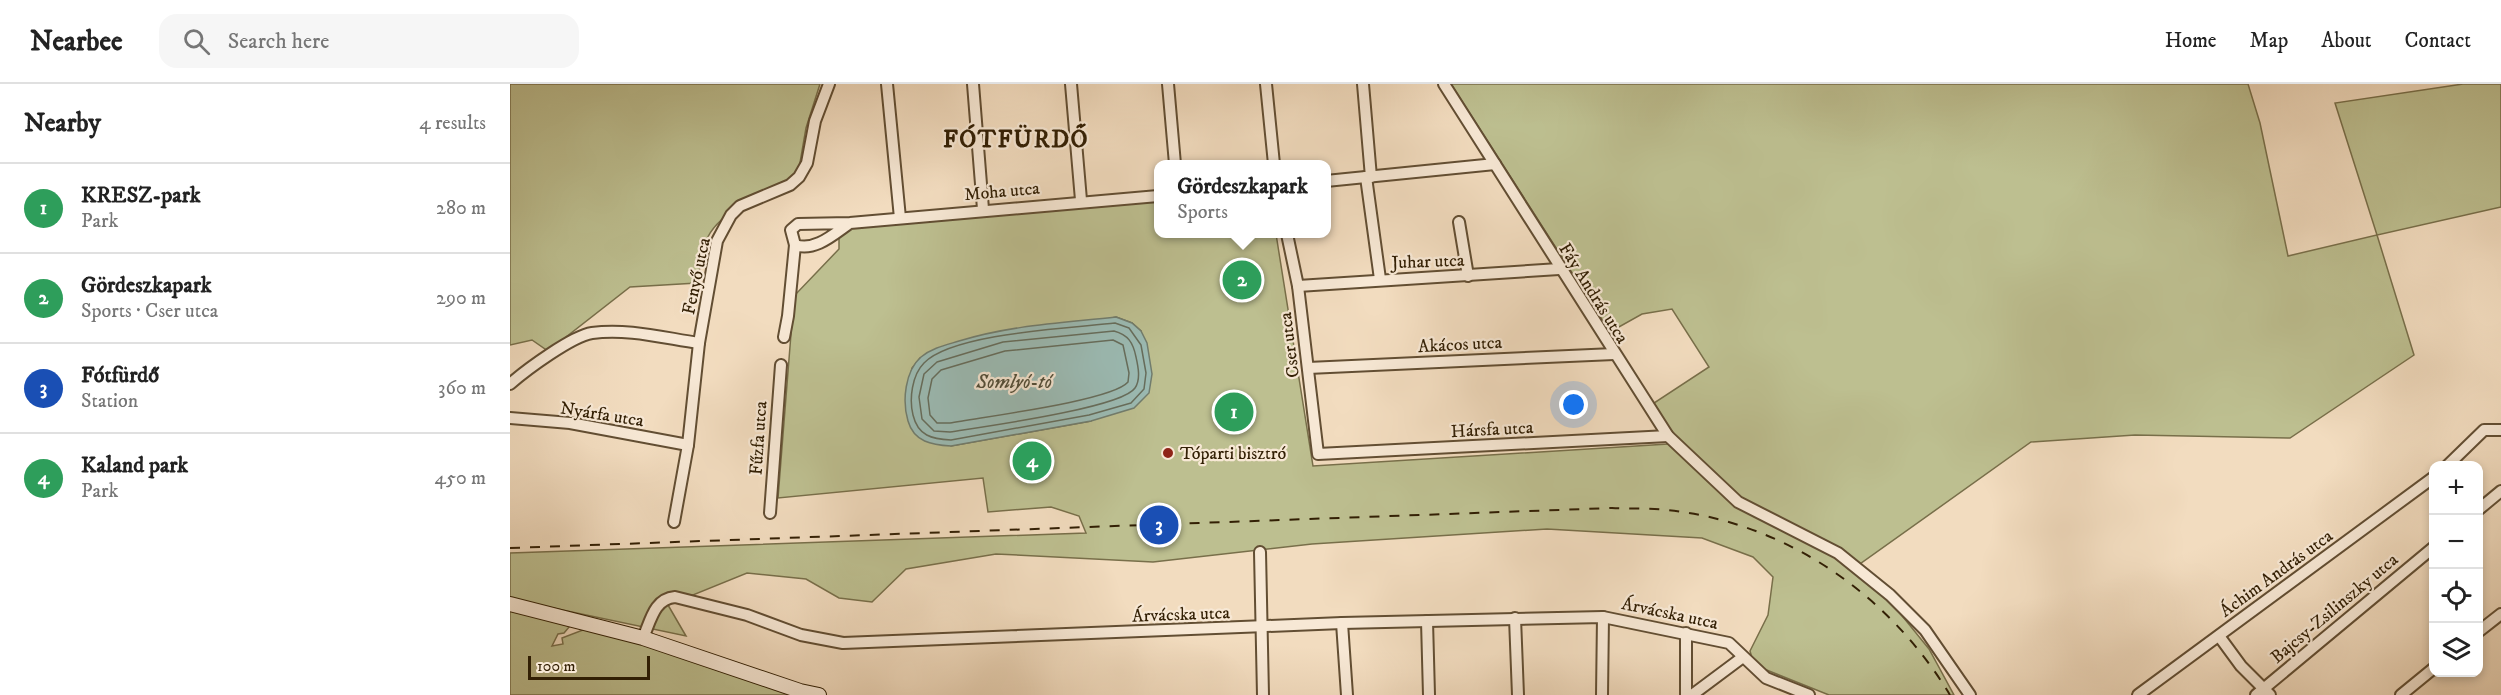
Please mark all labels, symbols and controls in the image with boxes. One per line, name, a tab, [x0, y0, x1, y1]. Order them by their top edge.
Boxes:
search box	[159, 14, 579, 68]
text: Nearbee	[30, 24, 123, 59]
icon: search	[180, 25, 213, 58]
text: Search here	[228, 28, 329, 55]
text: Home	[2165, 28, 2217, 54]
text: Map	[2250, 28, 2288, 54]
text: About	[2321, 28, 2372, 54]
text: Contact	[2405, 28, 2471, 54]
text: Nearby	[24, 107, 101, 140]
text: 4 results	[419, 111, 486, 136]
district label: FÓTFÜRDŐ	[943, 123, 1089, 155]
popup	[1154, 160, 1331, 238]
text: Gördeszkapark	[1177, 173, 1308, 200]
street label: Moha utca	[963, 178, 1041, 206]
text: KRESZ-park	[81, 182, 201, 209]
text: 1	[40, 196, 47, 221]
text: 280 m	[436, 196, 486, 221]
text: Sports	[1177, 200, 1228, 225]
text: Park	[81, 209, 118, 234]
street label: Fenyő utca	[678, 235, 716, 317]
street label: Fáy András utca	[1554, 239, 1633, 348]
street label: Juhar utca	[1389, 250, 1465, 274]
pin: 2	[1222, 258, 1262, 302]
text: Gördeszkapark	[81, 272, 212, 299]
text: 2	[39, 286, 48, 311]
text: 290 m	[436, 286, 486, 311]
text: Sports · Cser utca	[81, 299, 218, 324]
street label: Cser utca	[1275, 311, 1305, 379]
street label: Akácos utca	[1417, 332, 1503, 358]
text: Fótfürdő	[81, 362, 159, 389]
water label: Somlyó-tó	[975, 370, 1054, 395]
text: 3	[40, 376, 47, 401]
text: 360 m	[438, 376, 486, 401]
text: Station	[81, 389, 138, 414]
pin: 1	[1214, 390, 1254, 434]
your location	[1559, 390, 1588, 419]
street label: Nyárfa utca	[558, 398, 646, 433]
street label: Fűzfa utca	[745, 400, 773, 476]
street label: Hársfa utca	[1450, 417, 1534, 443]
pin: 4	[1012, 438, 1052, 484]
place label: Tóparti bisztró	[1180, 443, 1286, 465]
marker: Tóparti bisztró	[1161, 446, 1175, 460]
text: Kaland park	[81, 452, 188, 479]
map controls	[2429, 461, 2483, 677]
button: +	[2429, 461, 2483, 515]
text: 4	[38, 466, 49, 491]
text: 450 m	[435, 466, 486, 491]
text: Park	[81, 479, 118, 504]
pin: 3	[1140, 502, 1178, 548]
button: −	[2429, 515, 2483, 569]
street label: Áchim András utca	[2215, 524, 2338, 622]
street label: Bajcsy-Zsilinszky utca	[2266, 549, 2403, 669]
button: locate	[2429, 569, 2483, 623]
street label: Árvácska utca	[1620, 592, 1721, 635]
street label: Árvácska utca	[1132, 601, 1231, 628]
button: layers	[2429, 623, 2483, 677]
scale bar	[528, 653, 650, 680]
text: 100 m	[537, 656, 576, 676]

